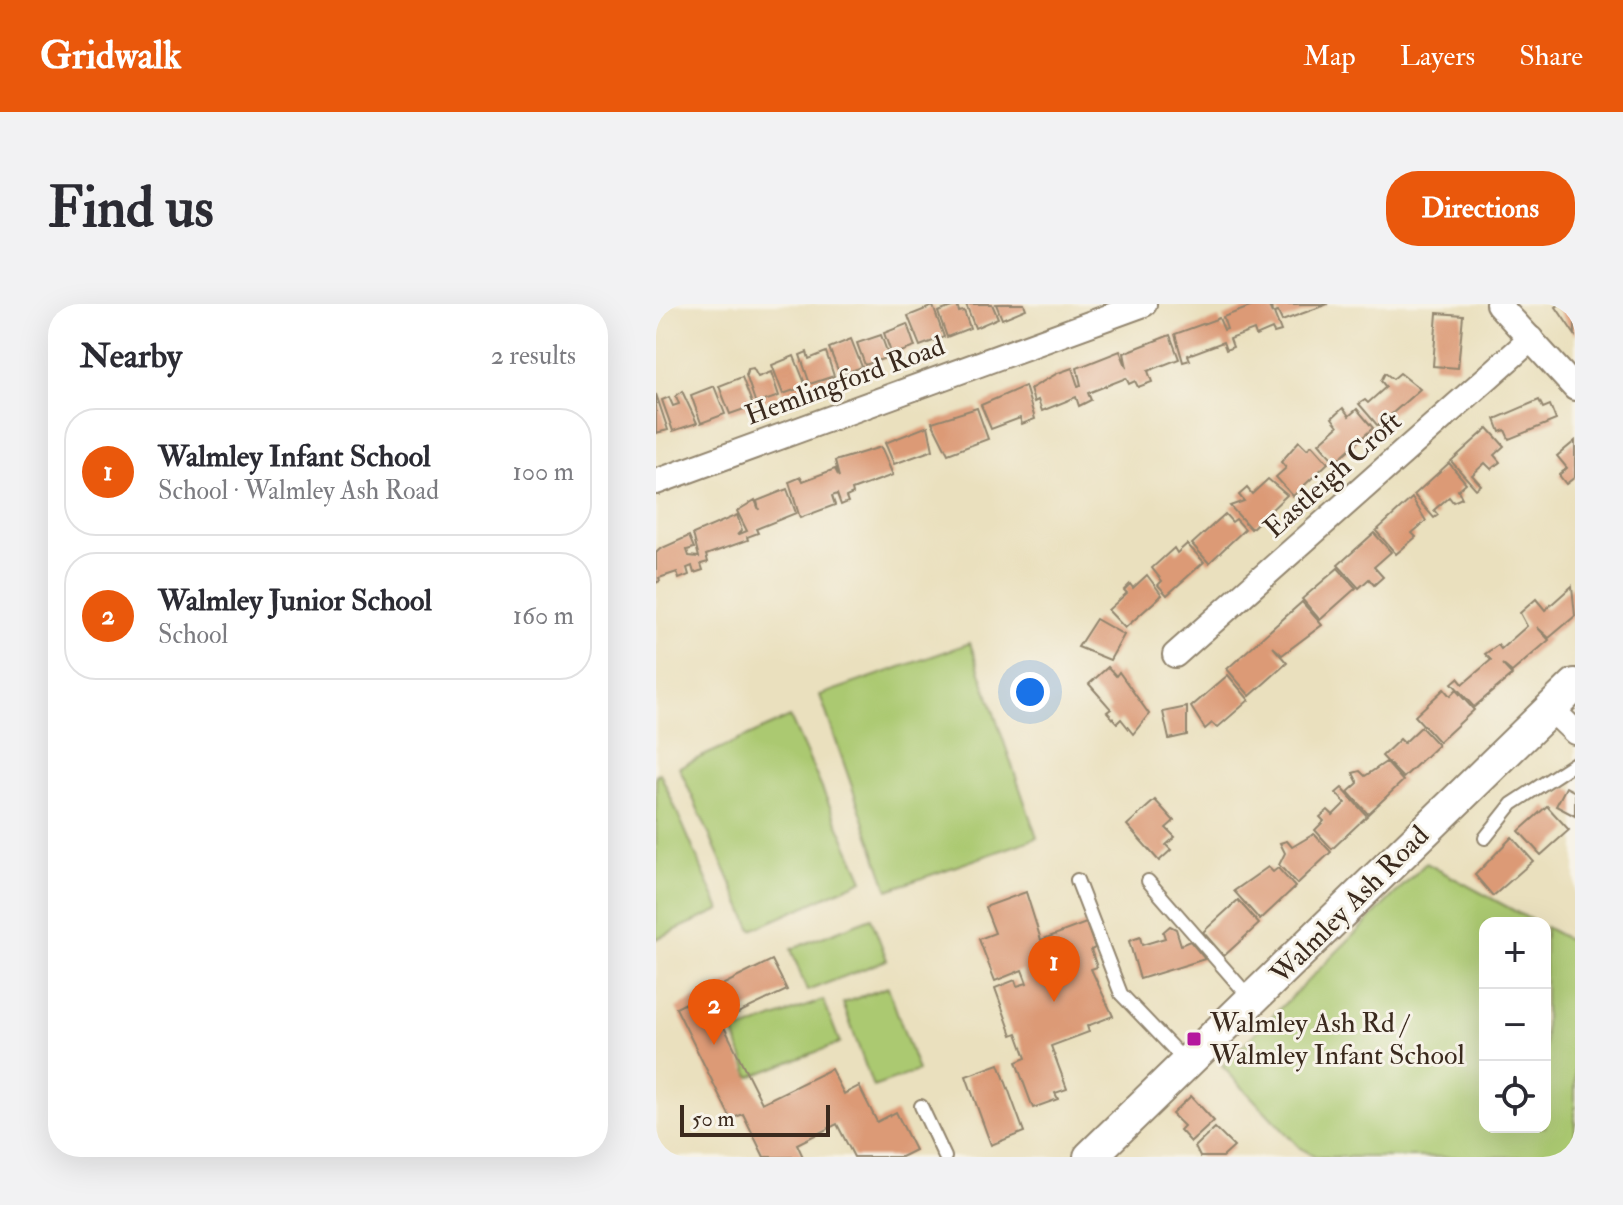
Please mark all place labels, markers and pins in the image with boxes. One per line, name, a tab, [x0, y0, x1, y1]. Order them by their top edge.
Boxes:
pin: 1	[1028, 936, 1080, 1002]
pin: 2	[688, 979, 740, 1045]
place label: Walmley Ash Rd / Walmley Infant School	[1209, 1006, 1465, 1073]
marker: Walmley Ash Rd / Walmley Infant School	[1185, 1030, 1203, 1048]

